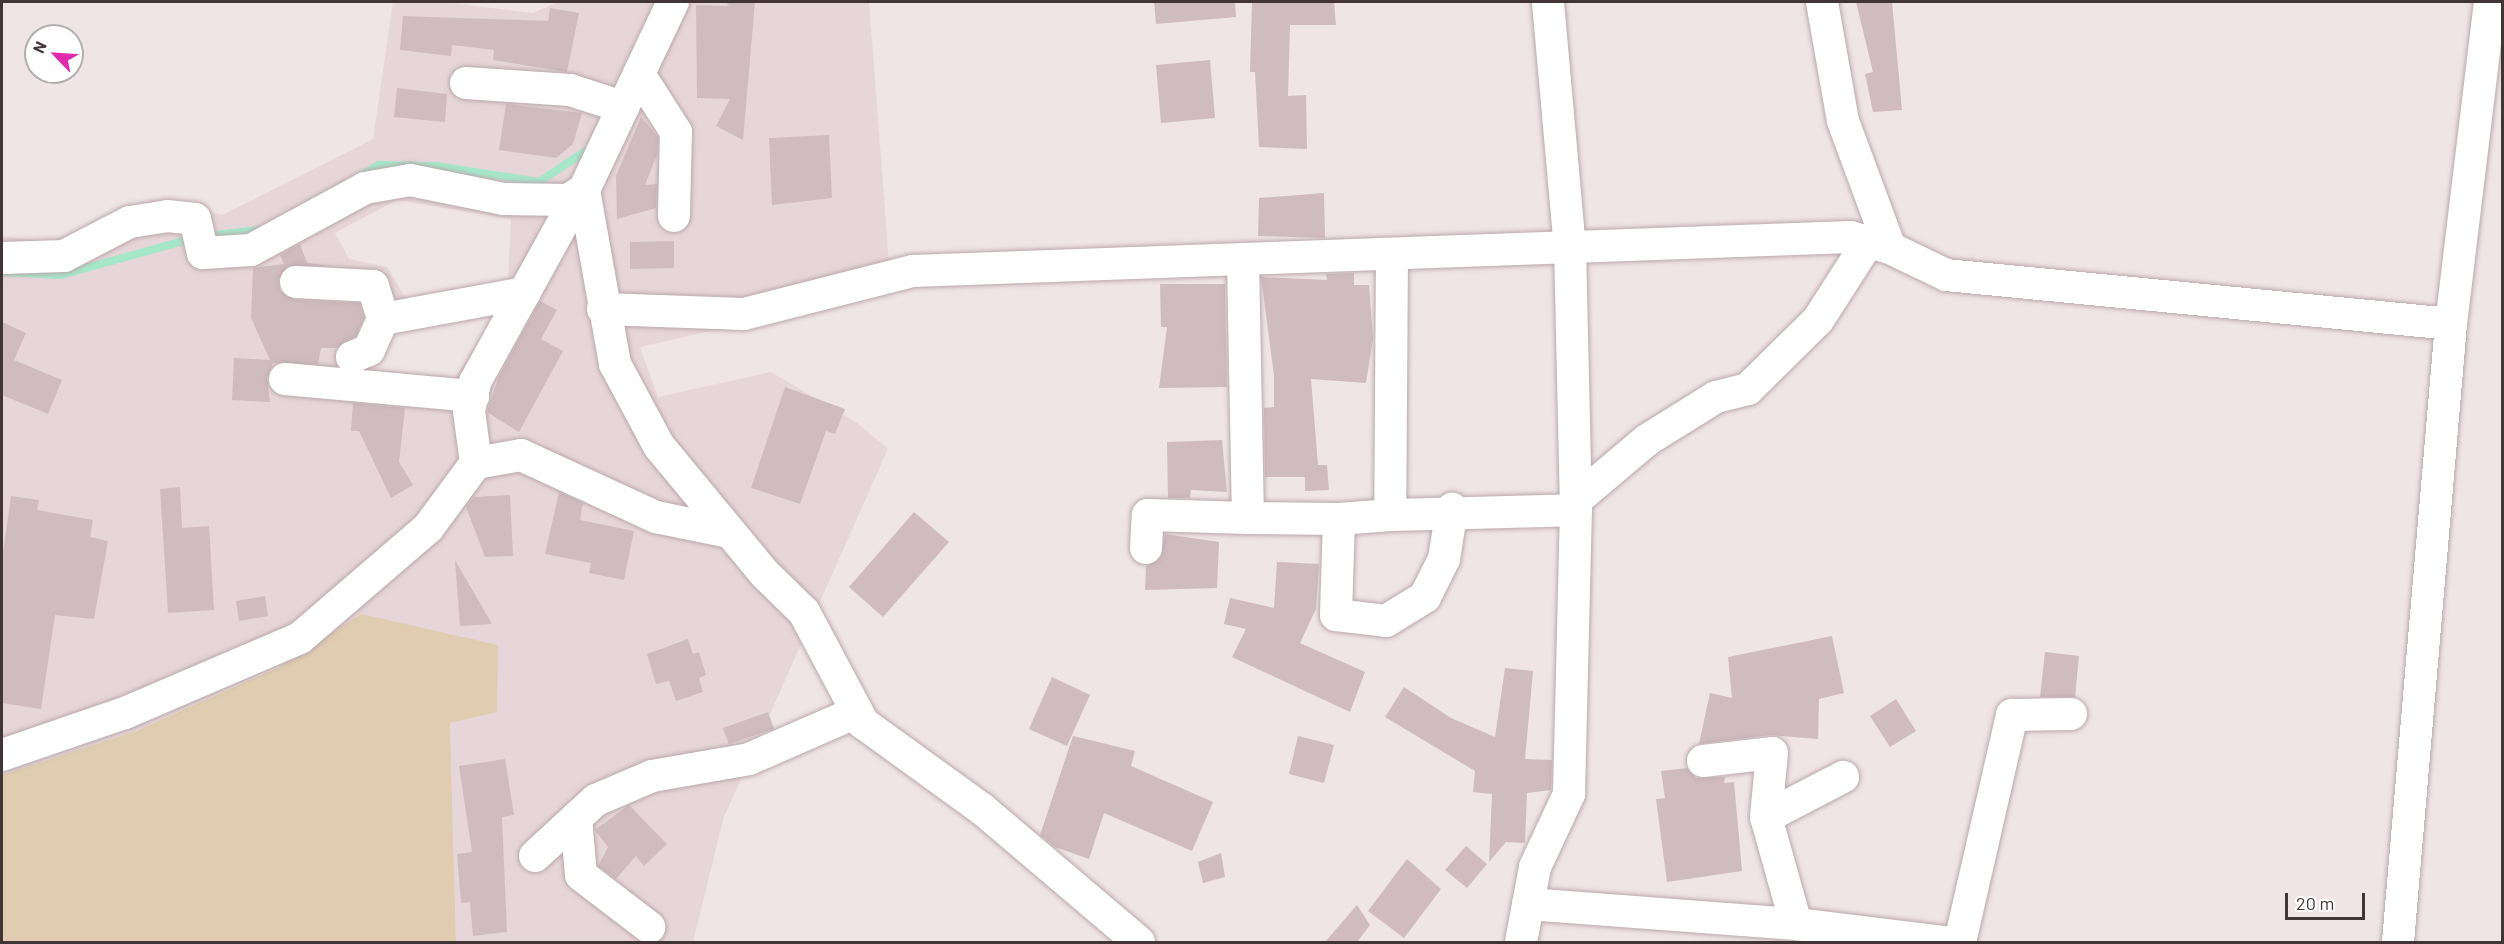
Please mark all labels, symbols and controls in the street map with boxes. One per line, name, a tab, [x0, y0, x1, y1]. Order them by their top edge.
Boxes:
north arrow	[24, 24, 84, 84]
text: N	[28, 38, 50, 56]
scale bar	[2288, 881, 2368, 919]
text: 20 m	[2296, 892, 2334, 914]

